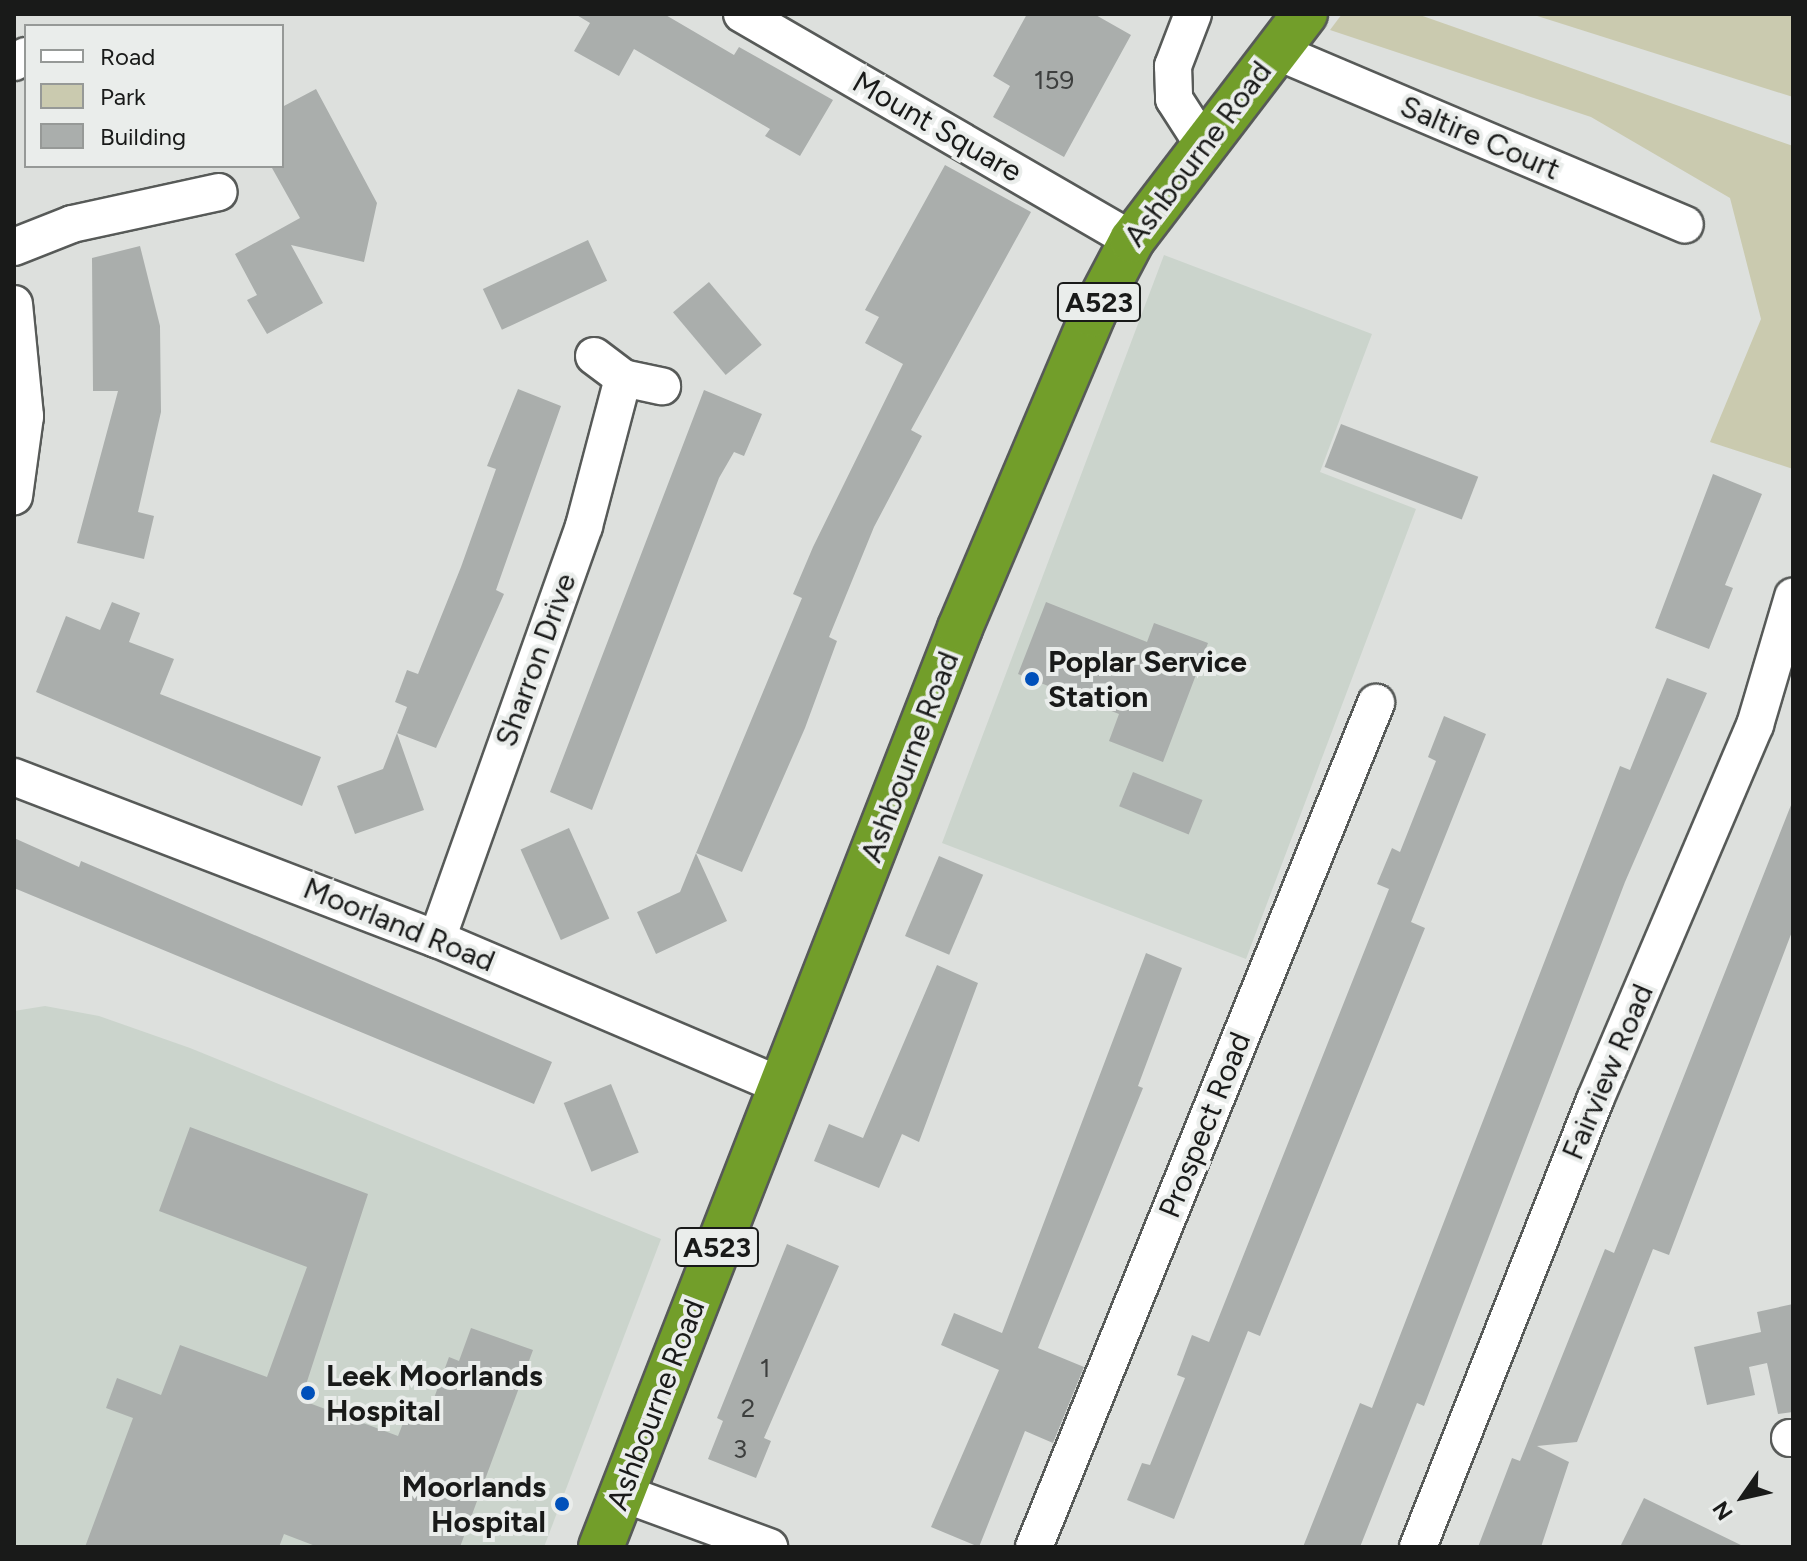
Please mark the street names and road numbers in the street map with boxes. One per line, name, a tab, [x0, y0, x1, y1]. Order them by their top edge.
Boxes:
street label: Ashbourne Road	[1117, 54, 1279, 254]
street label: Mount Square	[846, 64, 1028, 190]
street label: Saltire Court	[1395, 88, 1565, 188]
road number: A523	[1055, 278, 1143, 326]
street label: Sharron Drive	[488, 568, 584, 752]
street label: Ashbourne Road	[853, 647, 967, 867]
street label: Moorland Road	[298, 870, 500, 980]
street label: Fairview Road	[1555, 979, 1661, 1165]
street label: Prospect Road	[1151, 1027, 1259, 1223]
road number: A523	[673, 1223, 761, 1271]
street label: Ashbourne Road	[599, 1295, 713, 1515]

